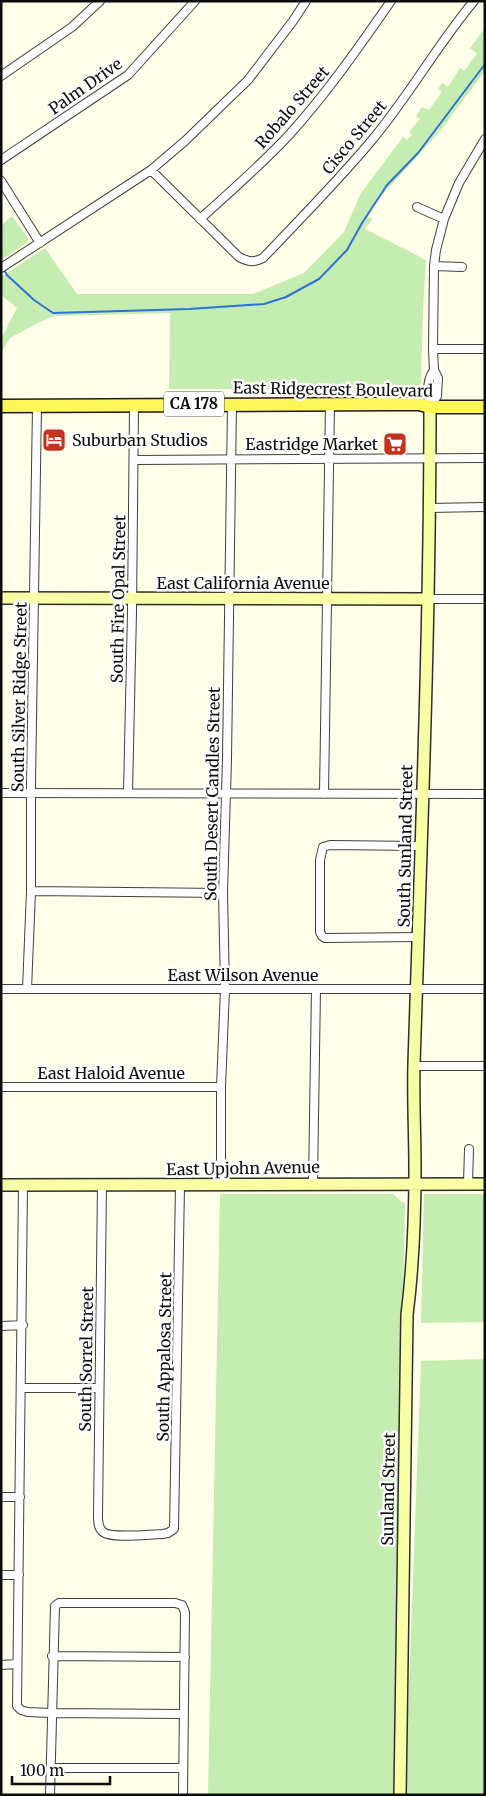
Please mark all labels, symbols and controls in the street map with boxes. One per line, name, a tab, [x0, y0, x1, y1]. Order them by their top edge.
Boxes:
street label: Palm Drive	[44, 53, 126, 119]
street label: Robalo Street	[251, 61, 334, 152]
street label: Cisco Street	[317, 95, 391, 178]
street label: East Ridgecrest Boulevard	[233, 377, 434, 401]
road number: CA 178	[164, 392, 224, 416]
hotel icon: Suburban Studios	[41, 427, 67, 453]
place label: Suburban Studios	[72, 430, 208, 450]
supermarket icon: Eastridge Market	[382, 431, 408, 457]
place label: Eastridge Market	[245, 434, 379, 454]
street label: South Fire Opal Street	[107, 514, 129, 683]
street label: East California Avenue	[156, 573, 330, 593]
street label: South Silver Ridge Street	[7, 601, 31, 792]
street label: South Desert Candles Street	[200, 686, 224, 901]
street label: South Sunland Street	[394, 764, 416, 927]
street label: East Wilson Avenue	[168, 965, 318, 985]
street label: East Haloid Avenue	[37, 1063, 185, 1083]
street label: East Upjohn Avenue	[166, 1157, 320, 1179]
street label: South Appalosa Street	[153, 1271, 175, 1442]
street label: South Sorrel Street	[75, 1285, 97, 1432]
street label: Sunland Street	[377, 1431, 399, 1546]
scale bar	[12, 1754, 110, 1786]
text: 100 m	[20, 1761, 64, 1780]

